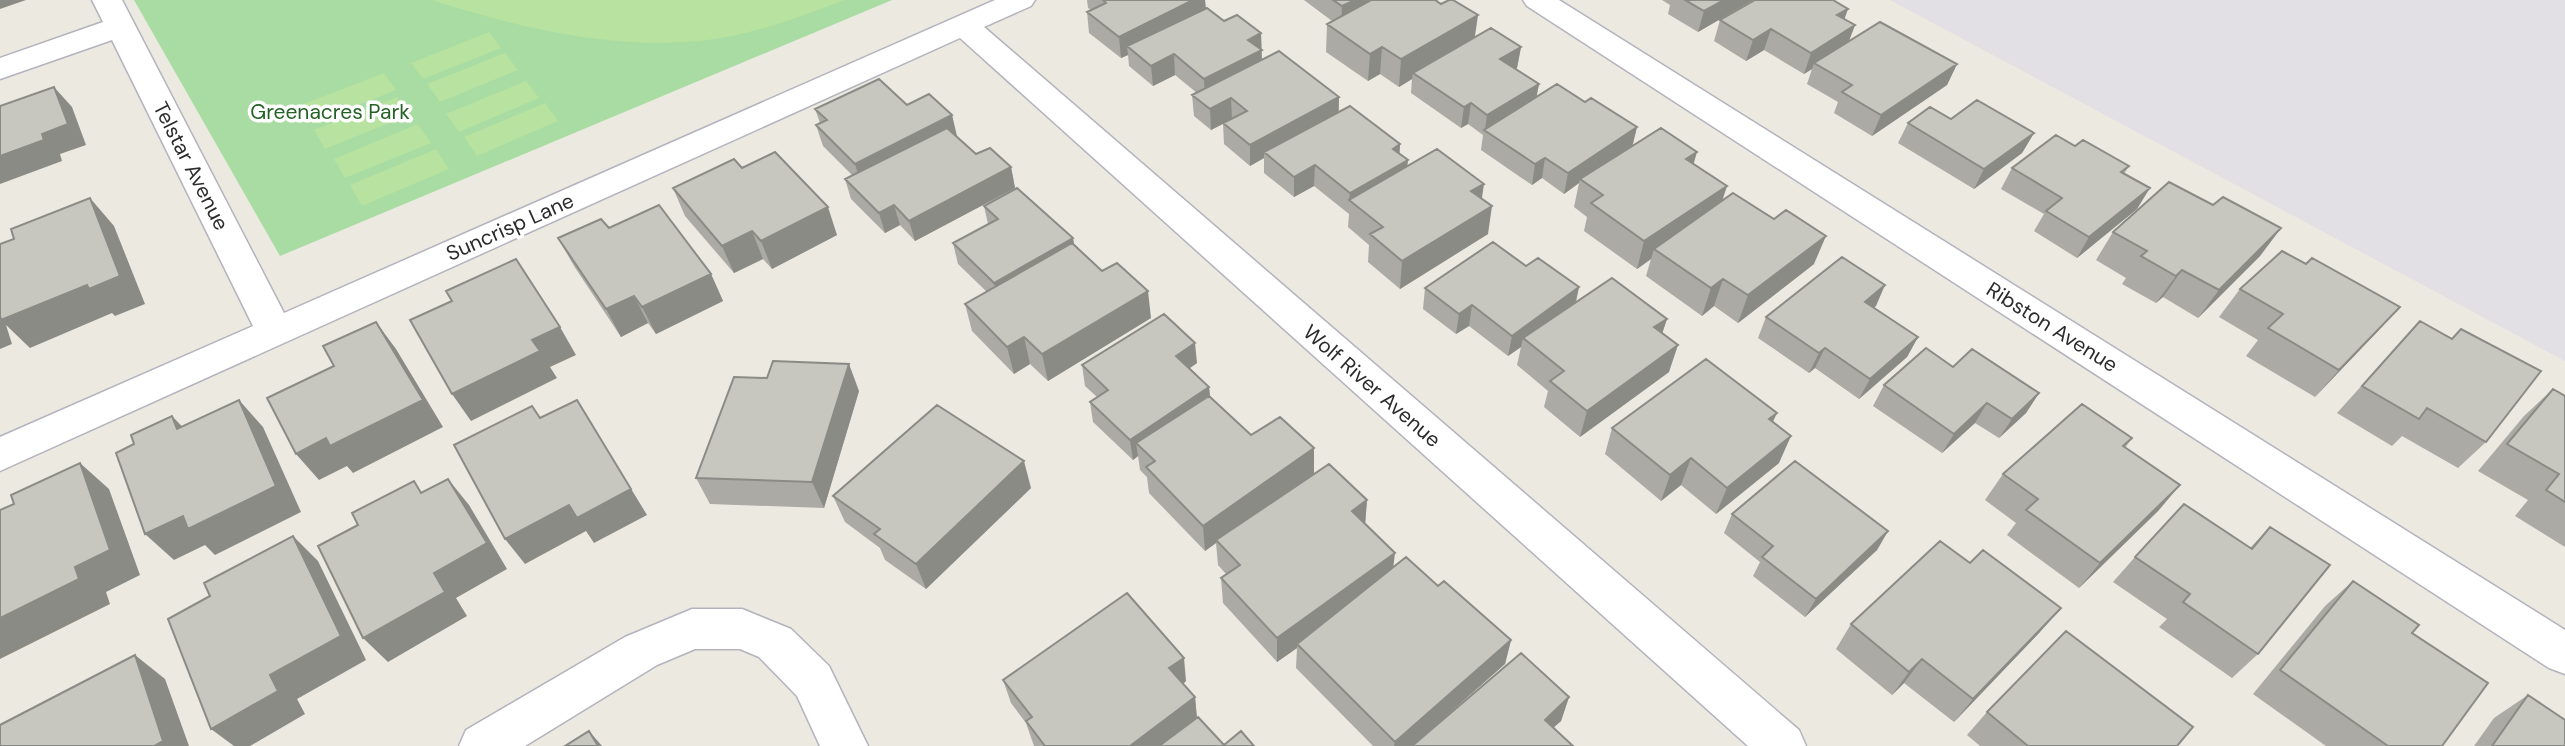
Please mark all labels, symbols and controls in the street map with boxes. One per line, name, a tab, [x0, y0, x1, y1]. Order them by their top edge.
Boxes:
street label: Telstar Avenue	[147, 97, 236, 235]
park label: Greenacres Park	[250, 98, 410, 126]
street label: Suncrisp Lane	[442, 186, 578, 268]
street label: Ribston Avenue	[1981, 275, 2123, 379]
street label: Wolf River Avenue	[1297, 318, 1447, 454]

